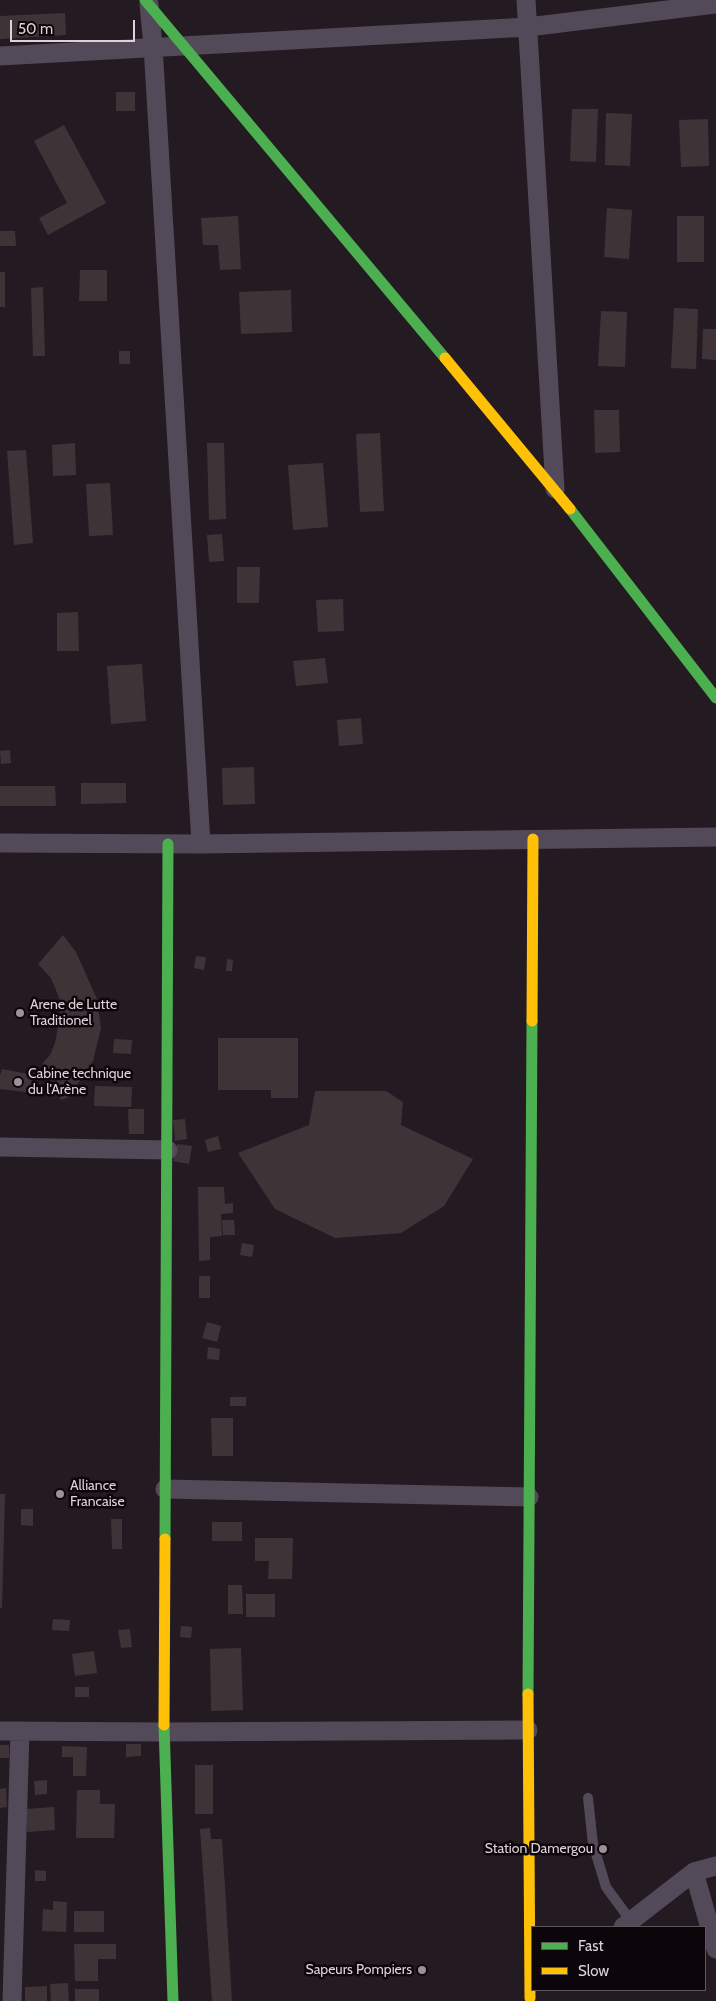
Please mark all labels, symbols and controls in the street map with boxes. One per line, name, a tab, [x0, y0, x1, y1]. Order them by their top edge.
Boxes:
scale bar	[12, 10, 138, 42]
text: 50 m	[18, 20, 53, 38]
place label: Arene de Lutte Traditionel	[30, 997, 117, 1030]
marker: Arene de Lutte Traditionel	[14, 1007, 26, 1019]
place label: Cabine technique du l'Arène	[28, 1066, 131, 1098]
marker: Cabine technique du l'Arène	[12, 1076, 24, 1088]
place label: Alliance Francaise	[70, 1478, 125, 1510]
marker: Alliance Francaise	[54, 1488, 66, 1500]
place label: Station Damergou	[485, 1841, 593, 1857]
marker: Station Damergou	[597, 1843, 609, 1855]
legend	[531, 1926, 706, 1991]
text: Fast	[578, 1937, 603, 1955]
place label: Sapeurs Pompiers	[305, 1962, 412, 1978]
text: Slow	[578, 1962, 609, 1980]
marker: Sapeurs Pompiers	[416, 1964, 428, 1976]

